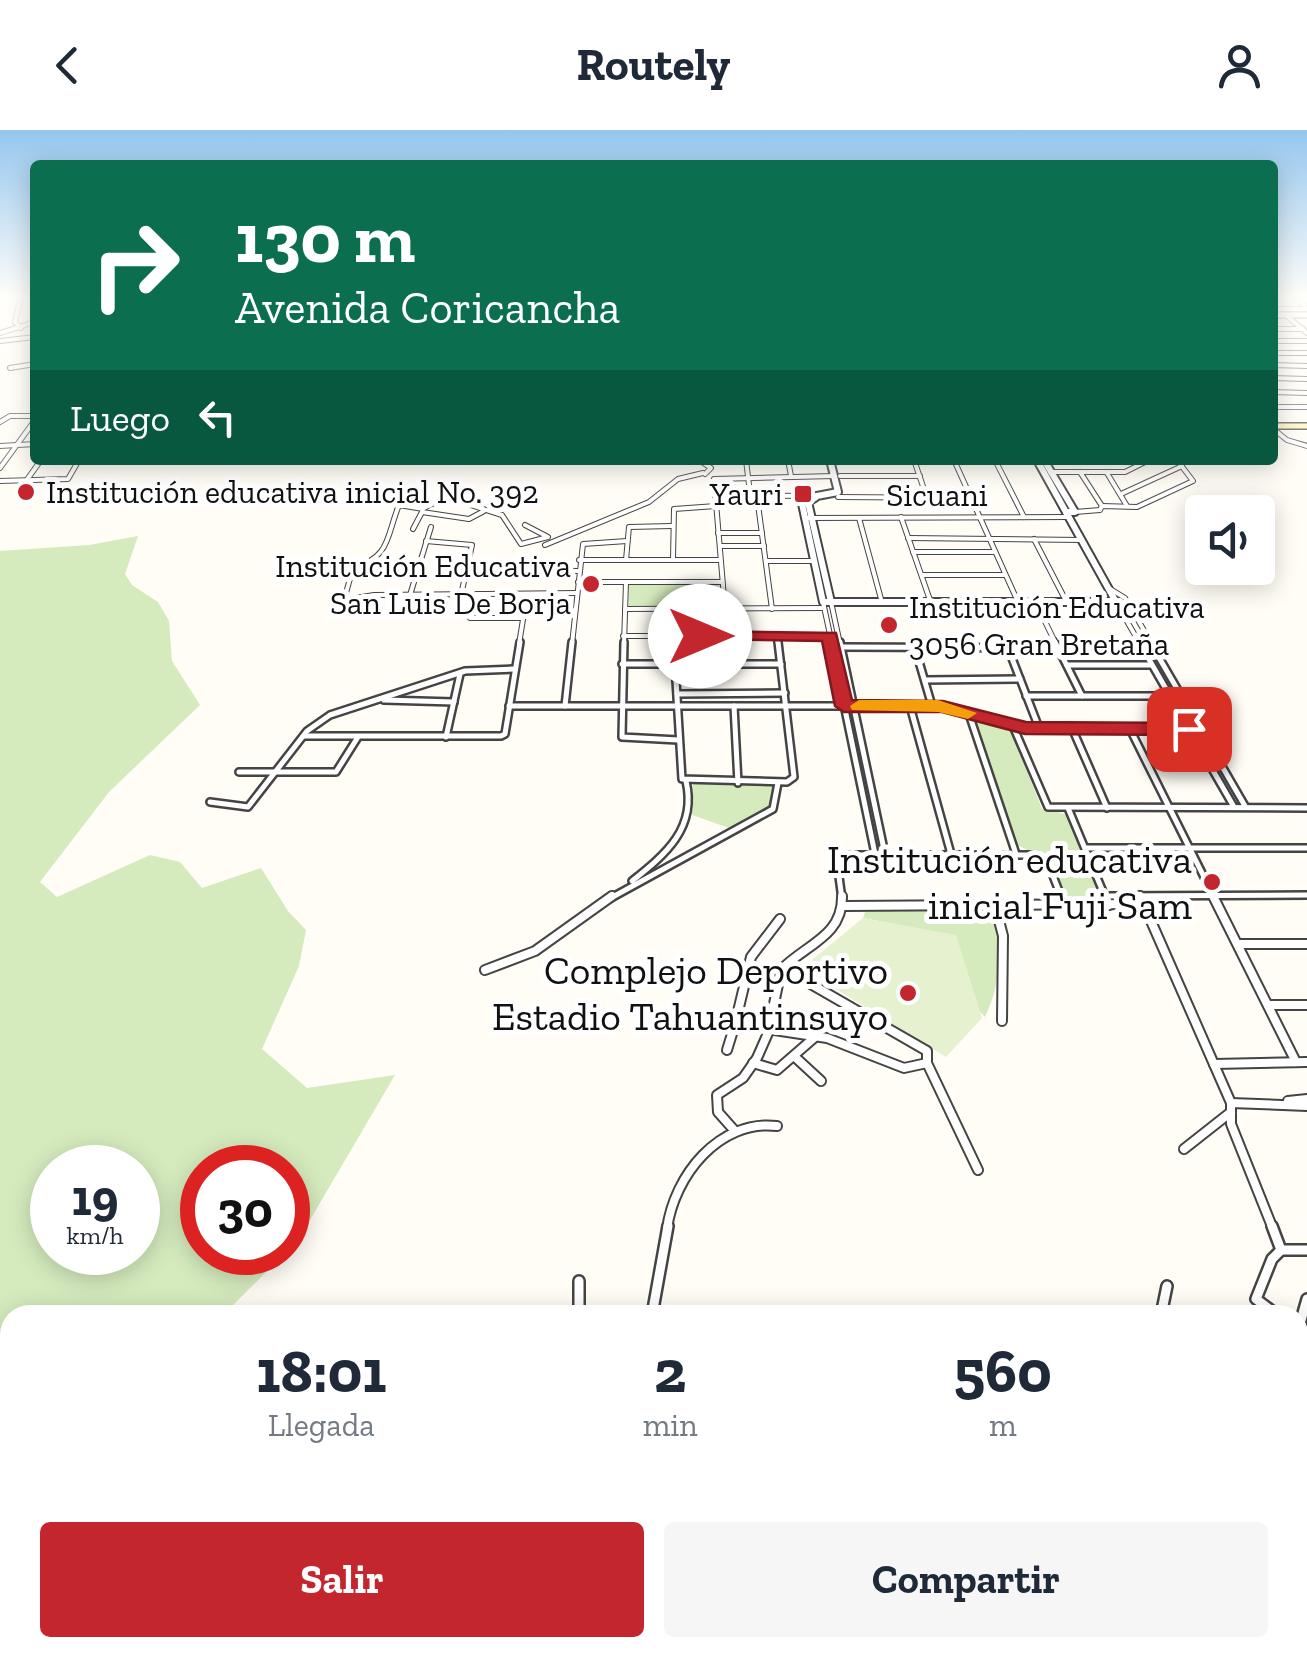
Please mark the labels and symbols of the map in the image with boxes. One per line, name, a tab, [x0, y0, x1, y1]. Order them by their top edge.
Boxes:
place label: Institución educativa inicial No. 392	[46, 473, 539, 511]
place label: Yauri	[709, 475, 783, 513]
street label: Sicuani	[886, 476, 988, 514]
marker: Institución educativa inicial No. 392	[15, 481, 37, 503]
marker: Yauri	[792, 483, 814, 505]
place label: Institución Educativa San Luis De Borja	[275, 547, 571, 622]
marker: Institución Educativa San Luis De Borja	[580, 573, 602, 595]
position arrow	[648, 584, 752, 688]
place label: Institución Educativa 3056 Gran Bretaña	[909, 588, 1205, 663]
marker: Institución Educativa 3056 Gran Bretaña	[878, 614, 900, 636]
pin	[1147, 687, 1232, 772]
place label: Institución educativa inicial Fuji Sam	[827, 835, 1192, 929]
marker: Institución educativa inicial Fuji Sam	[1201, 871, 1223, 893]
place label: Complejo Deportivo Estadio Tahuantinsuyo	[492, 946, 888, 1040]
marker: Complejo Deportivo Estadio Tahuantinsuyo	[897, 982, 919, 1004]
speed limit sign: 30	[180, 1145, 310, 1275]

